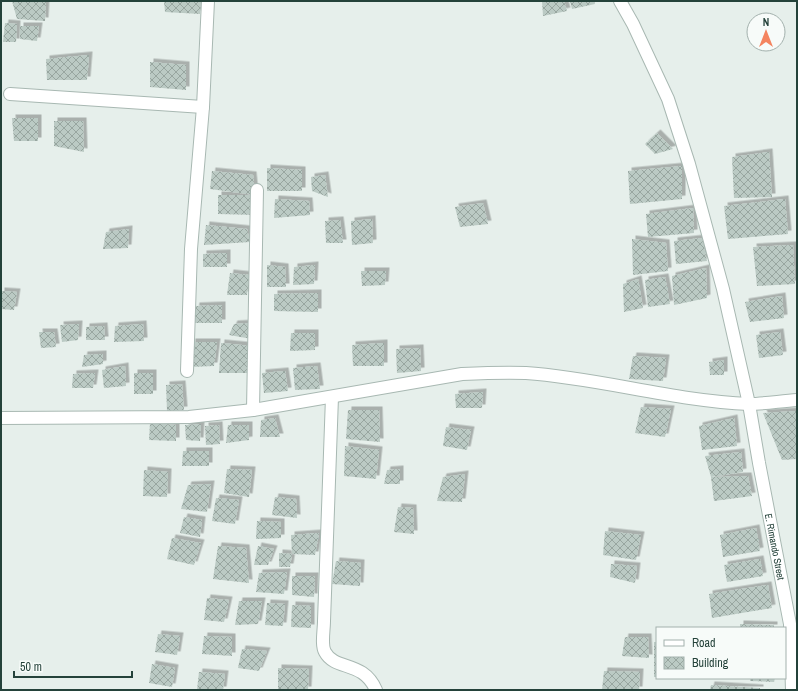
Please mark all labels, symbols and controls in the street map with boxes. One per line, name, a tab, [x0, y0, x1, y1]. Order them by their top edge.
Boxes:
north arrow	[746, 12, 786, 52]
text: N	[763, 15, 769, 29]
street label: E. Rimando Street	[762, 512, 788, 582]
legend	[656, 627, 786, 679]
text: Road	[692, 635, 716, 651]
scale bar	[14, 653, 132, 679]
text: Building	[692, 655, 729, 671]
text: 50 m	[20, 659, 42, 675]

